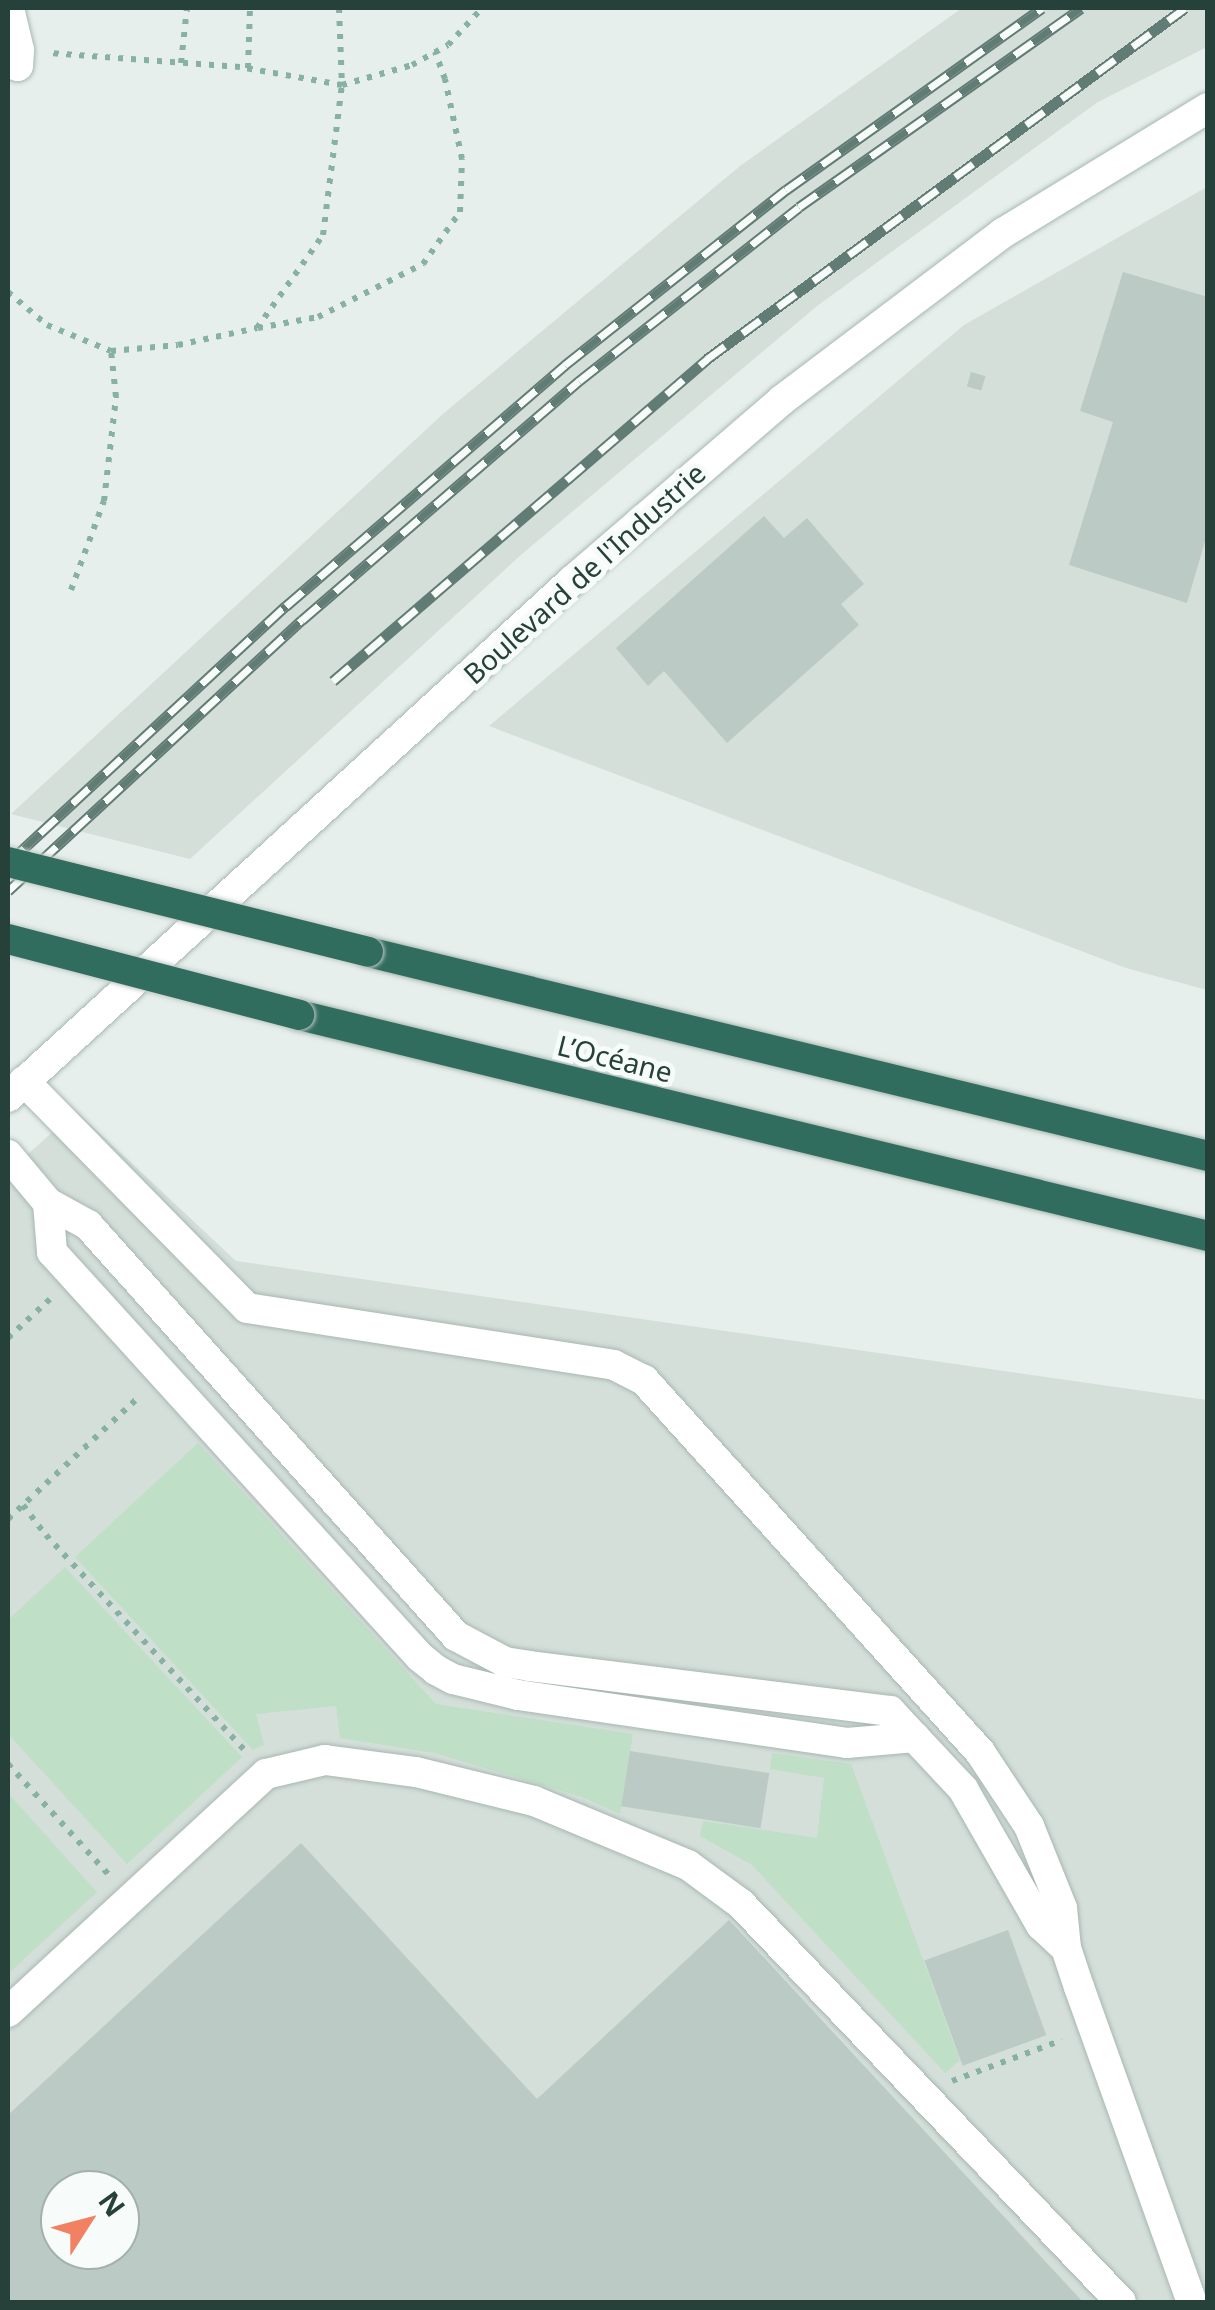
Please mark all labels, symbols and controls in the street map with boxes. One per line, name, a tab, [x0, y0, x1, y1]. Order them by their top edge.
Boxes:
street label: Boulevard de l'Industrie	[456, 456, 712, 690]
street label: L’Océane	[554, 1028, 676, 1088]
north arrow	[40, 2170, 140, 2270]
text: N	[91, 2183, 135, 2224]

